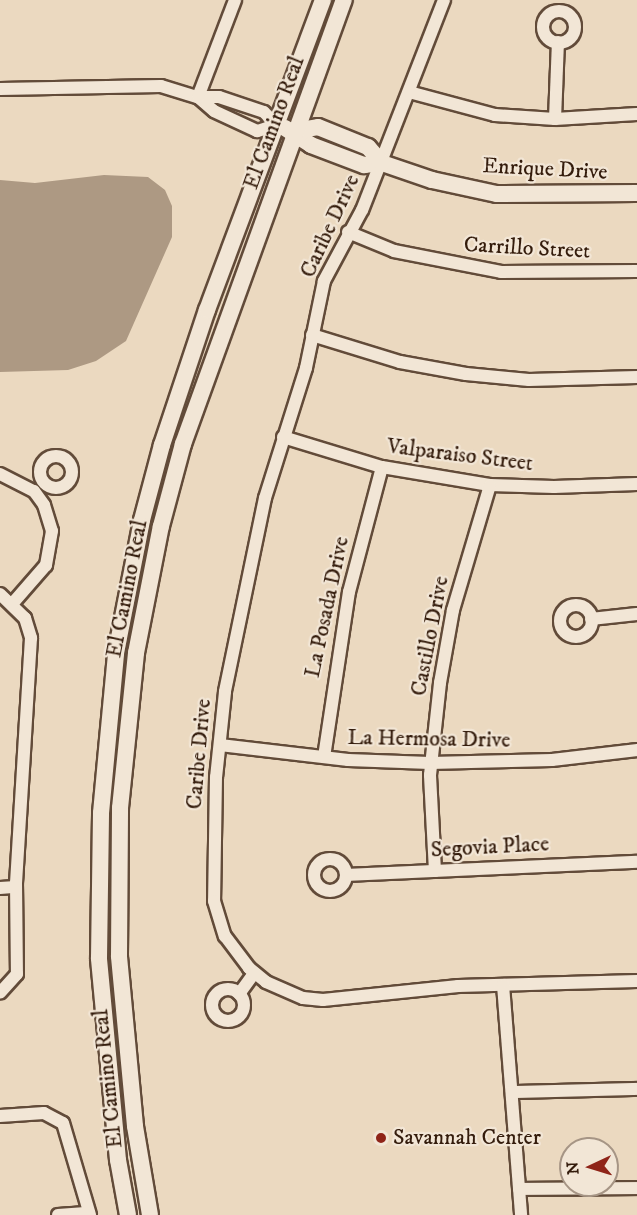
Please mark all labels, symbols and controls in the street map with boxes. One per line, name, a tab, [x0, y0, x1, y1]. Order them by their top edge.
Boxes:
street label: El Camino Real	[238, 53, 310, 193]
street label: Enrique Drive	[482, 153, 608, 185]
street label: Caribe Drive	[295, 170, 365, 282]
street label: Carrillo Street	[463, 232, 591, 264]
street label: Valparaiso Street	[385, 433, 535, 477]
street label: El Camino Real	[101, 518, 153, 660]
street label: La Posada Drive	[299, 534, 355, 680]
street label: Castillo Drive	[405, 574, 455, 698]
street label: Caribe Drive	[181, 698, 217, 810]
street label: La Hermosa Drive	[347, 724, 511, 754]
street label: Segovia Place	[430, 831, 550, 863]
street label: El Camino Real	[88, 1008, 128, 1150]
place label: Savannah Center	[393, 1125, 541, 1151]
marker: Savannah Center	[374, 1131, 388, 1145]
north arrow	[559, 1137, 619, 1197]
text: N	[563, 1161, 583, 1175]

